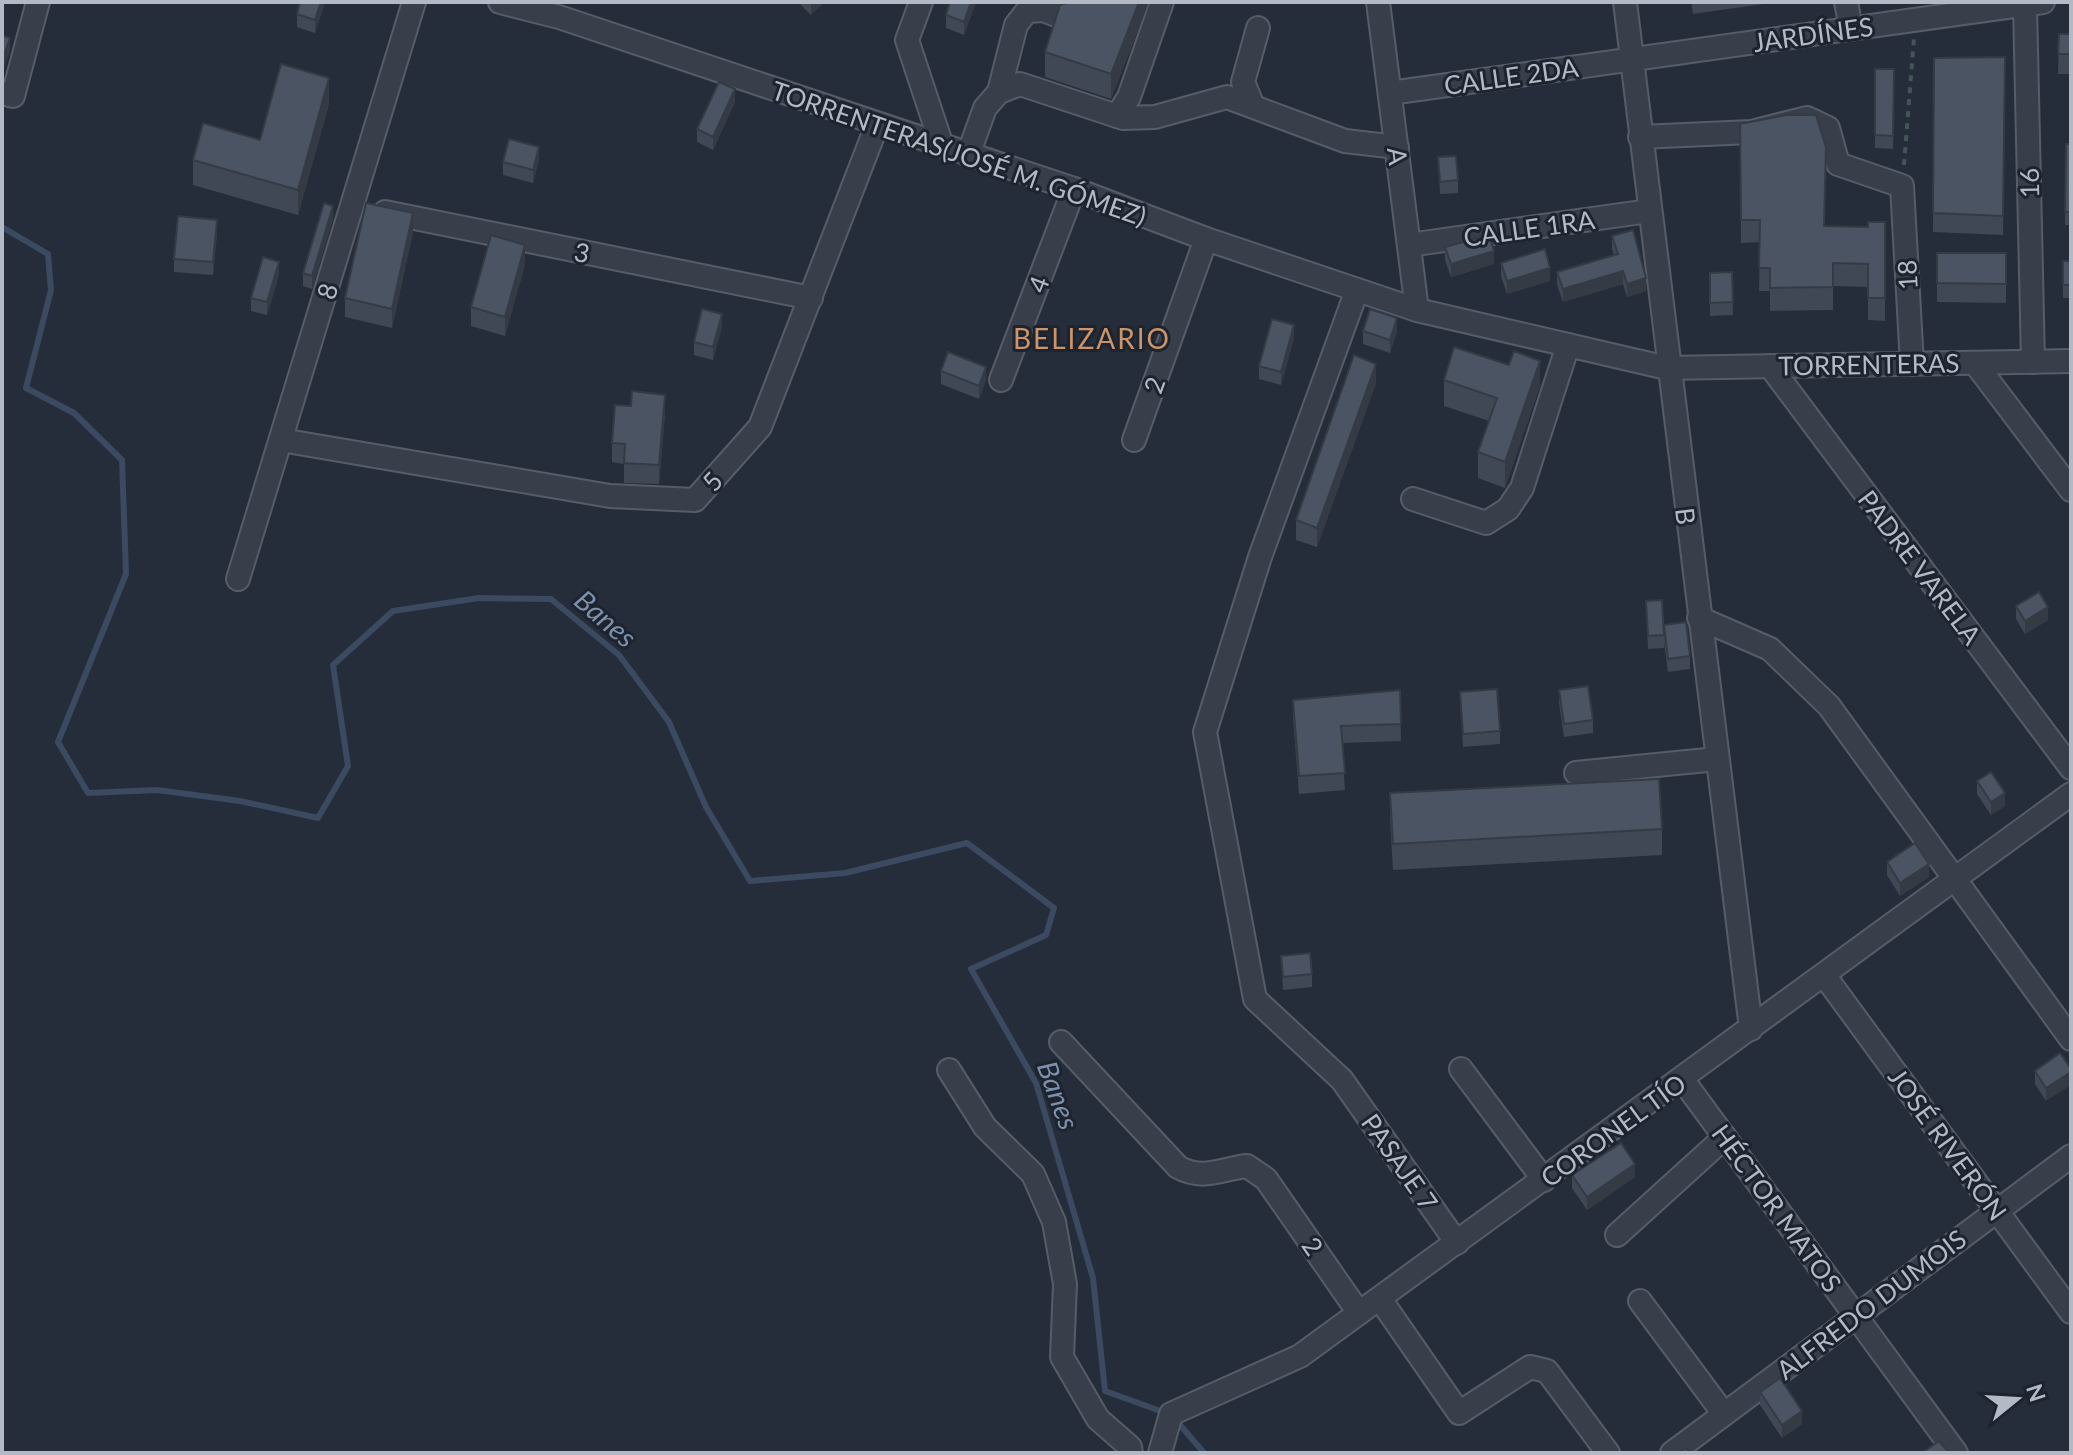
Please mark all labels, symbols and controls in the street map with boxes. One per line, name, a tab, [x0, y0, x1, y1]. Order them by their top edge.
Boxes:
street label: JARDÍNES	[1751, 10, 1875, 58]
street label: CALLE 2DA	[1442, 51, 1581, 101]
street label: TORRENTERAS(JOSÉ M. GÓMEZ)	[767, 74, 1151, 232]
street label: A	[1381, 145, 1415, 167]
street label: 16	[2013, 168, 2045, 198]
street label: CALLE 1RA	[1461, 203, 1597, 253]
street label: 3	[572, 235, 592, 269]
street label: 18	[1890, 259, 1924, 291]
street label: 4	[1020, 271, 1056, 297]
street label: 8	[309, 279, 345, 303]
district label: BELIZARIO	[1013, 321, 1171, 355]
street label: TORRENTERAS	[1778, 346, 1960, 382]
street label: 2	[1136, 372, 1172, 398]
street label: 5	[695, 465, 729, 497]
street label: PADRE VARELA	[1852, 484, 1989, 651]
street label: B	[1669, 506, 1703, 526]
water label: Banes	[568, 582, 644, 654]
water label: Banes	[1031, 1056, 1087, 1134]
street label: JOSÉ RIVERÓN	[1882, 1062, 2014, 1226]
street label: CORONEL TÍO	[1534, 1067, 1692, 1193]
street label: PASAJE 7	[1355, 1107, 1445, 1217]
street label: HÉCTOR MATOS	[1705, 1118, 1849, 1298]
street label: ALFREDO DUMOIS	[1770, 1222, 1972, 1386]
street label: 2	[1296, 1231, 1330, 1261]
north arrow	[1977, 1359, 2057, 1439]
text: N	[2021, 1380, 2052, 1405]

